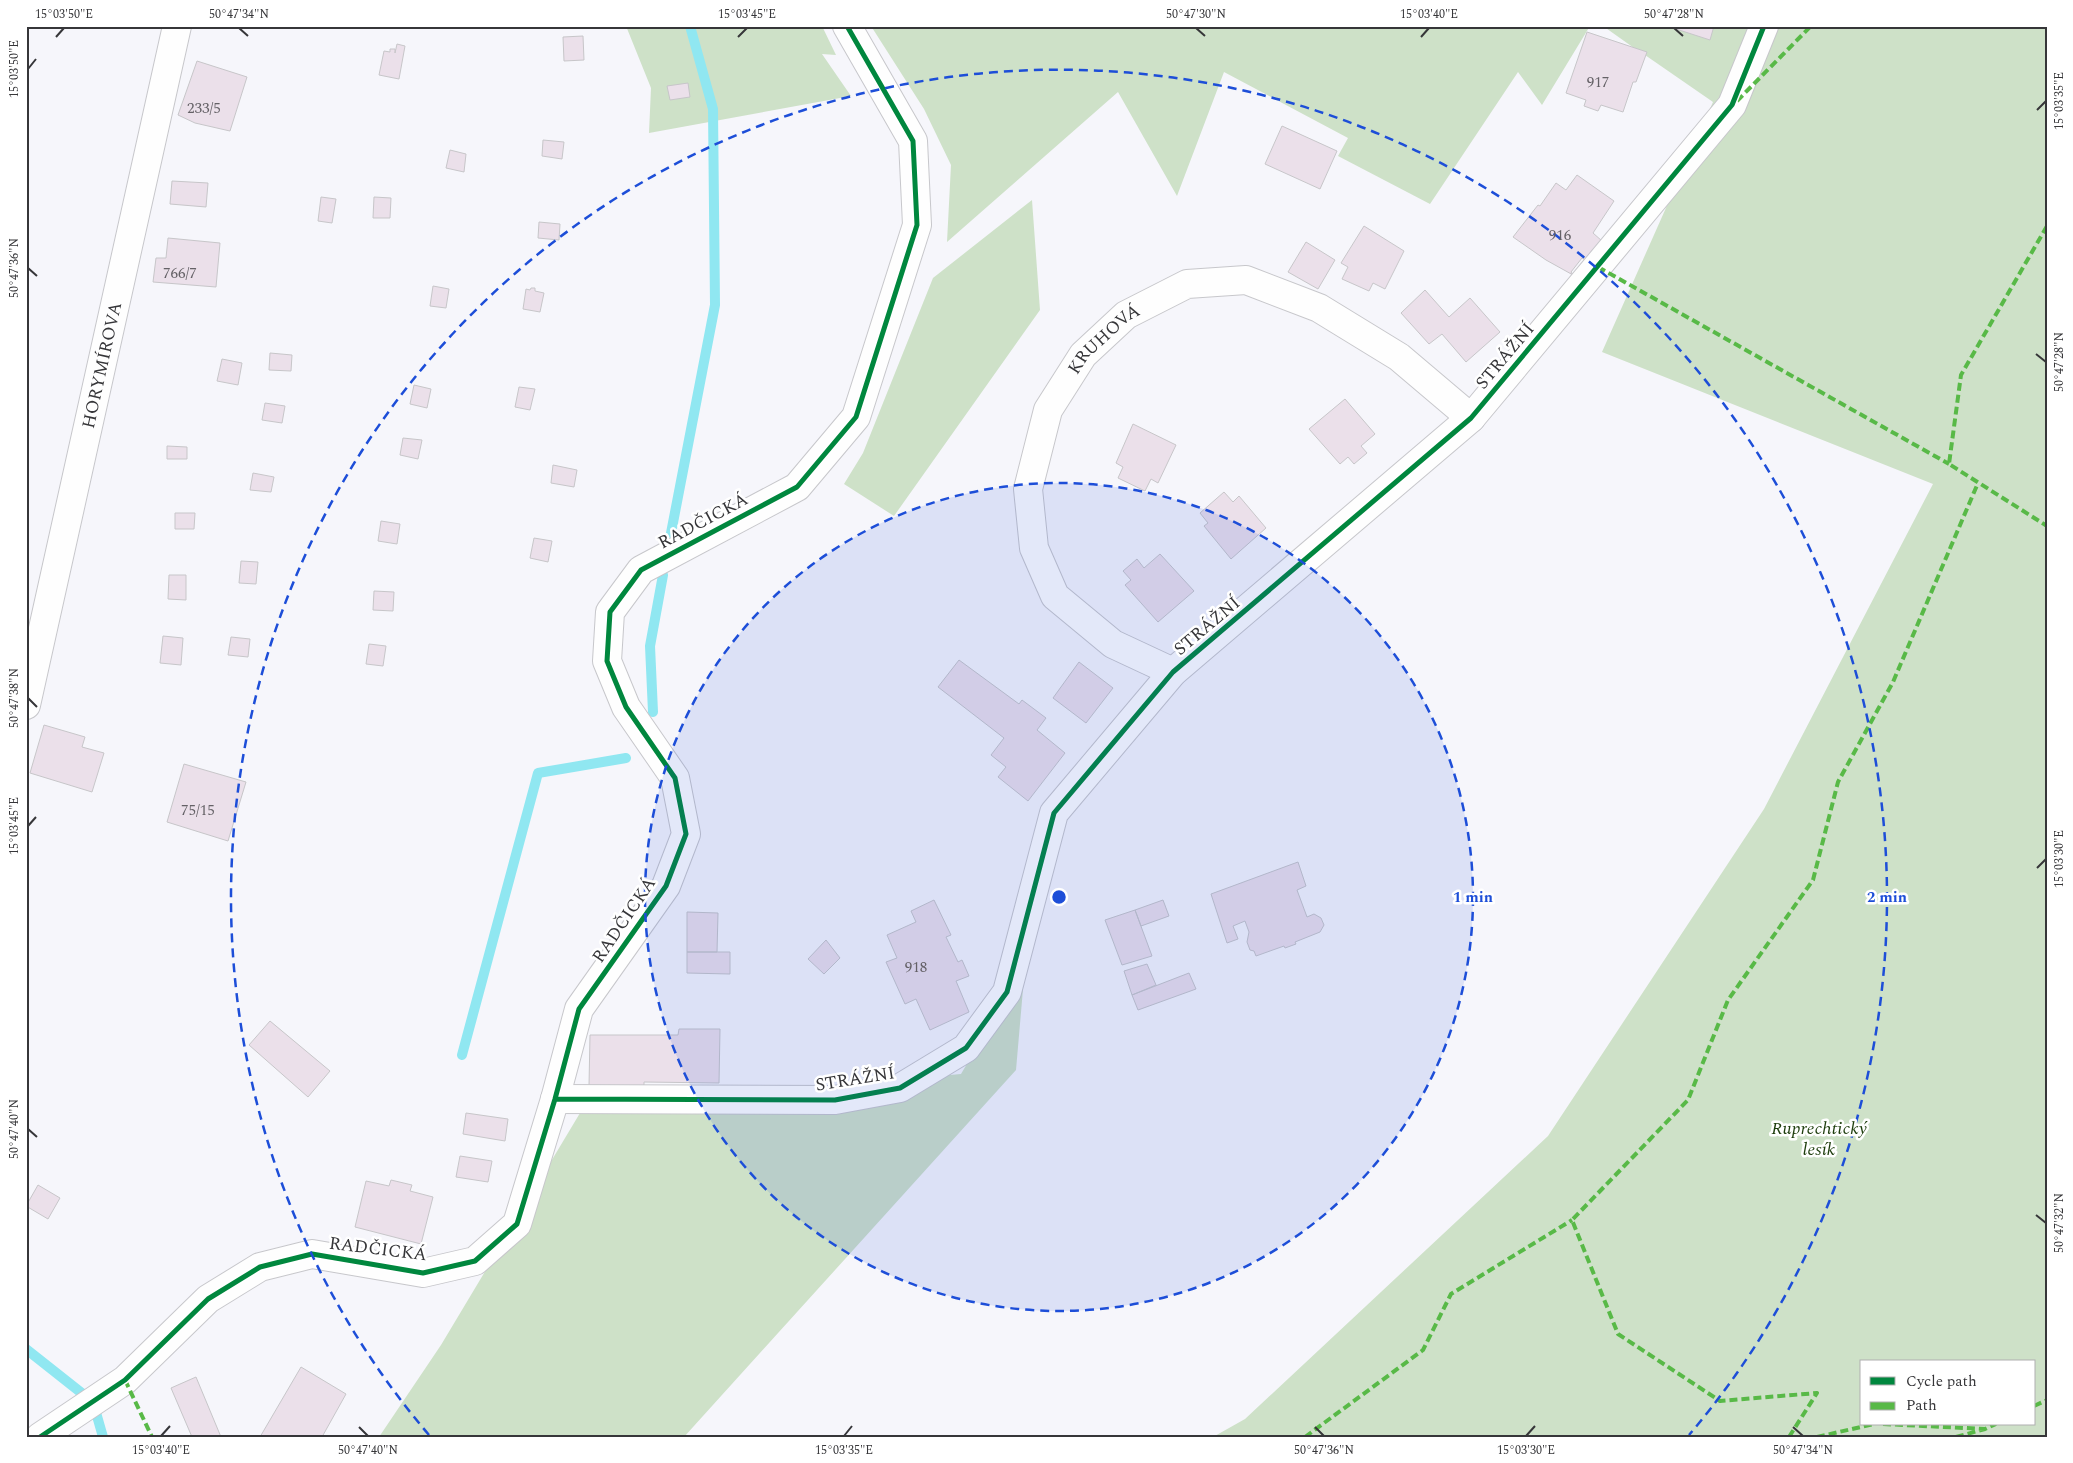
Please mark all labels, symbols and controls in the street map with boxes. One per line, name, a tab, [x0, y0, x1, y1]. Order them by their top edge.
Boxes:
text: 15°03'50"E	[35, 5, 93, 24]
text: 50°47'34"N	[209, 5, 269, 24]
text: 15°03'45"E	[718, 5, 776, 24]
text: 50°47'30"N	[1166, 5, 1226, 24]
text: 15°03'40"E	[1400, 5, 1458, 24]
text: 50°47'28"N	[1644, 5, 1704, 24]
text: 15°03'50"E	[5, 40, 24, 98]
house number: 917	[1587, 71, 1609, 94]
text: 15°03'35"E	[2050, 72, 2069, 130]
house number: 233/5	[187, 97, 221, 120]
house number: 916	[1549, 224, 1572, 247]
text: 50°47'36"N	[5, 238, 24, 298]
house number: 766/7	[163, 262, 197, 285]
street label: KRUHOVÁ	[1061, 297, 1145, 379]
street label: HORYMÍROVA	[74, 299, 129, 431]
street label: STRÁŽNÍ	[1469, 317, 1541, 395]
text: 50°47'28"N	[2050, 332, 2069, 392]
street label: RADČICKÁ	[653, 486, 753, 556]
street label: STRÁŽNÍ	[1168, 590, 1246, 662]
text: 50°47'38"N	[5, 668, 24, 728]
text: 15°03'45"E	[5, 797, 24, 855]
house number: 75/15	[181, 799, 215, 822]
text: 15°03'30"E	[2050, 830, 2069, 888]
street label: RADČICKÁ	[585, 872, 663, 968]
text: 1 min	[1453, 886, 1493, 909]
text: 2 min	[1867, 886, 1907, 909]
centre of rings	[1050, 888, 1068, 906]
house number: 918	[905, 956, 927, 979]
street label: STRÁŽNÍ	[813, 1059, 897, 1099]
text: 50°47'40"N	[5, 1099, 24, 1159]
park label: Ruprechtický lesík	[1771, 1115, 1868, 1163]
text: 50°47'32"N	[2050, 1193, 2069, 1253]
street label: RADČICKÁ	[327, 1230, 429, 1268]
legend	[1860, 1360, 2036, 1426]
text: Cycle path	[1906, 1370, 1977, 1393]
text: Path	[1906, 1394, 1937, 1417]
text: 15°03'40"E	[132, 1441, 190, 1460]
text: 50°47'40"N	[338, 1441, 398, 1460]
text: 15°03'35"E	[815, 1441, 873, 1460]
text: 50°47'36"N	[1294, 1441, 1354, 1460]
text: 15°03'30"E	[1497, 1441, 1555, 1460]
text: 50°47'34"N	[1773, 1441, 1833, 1460]

